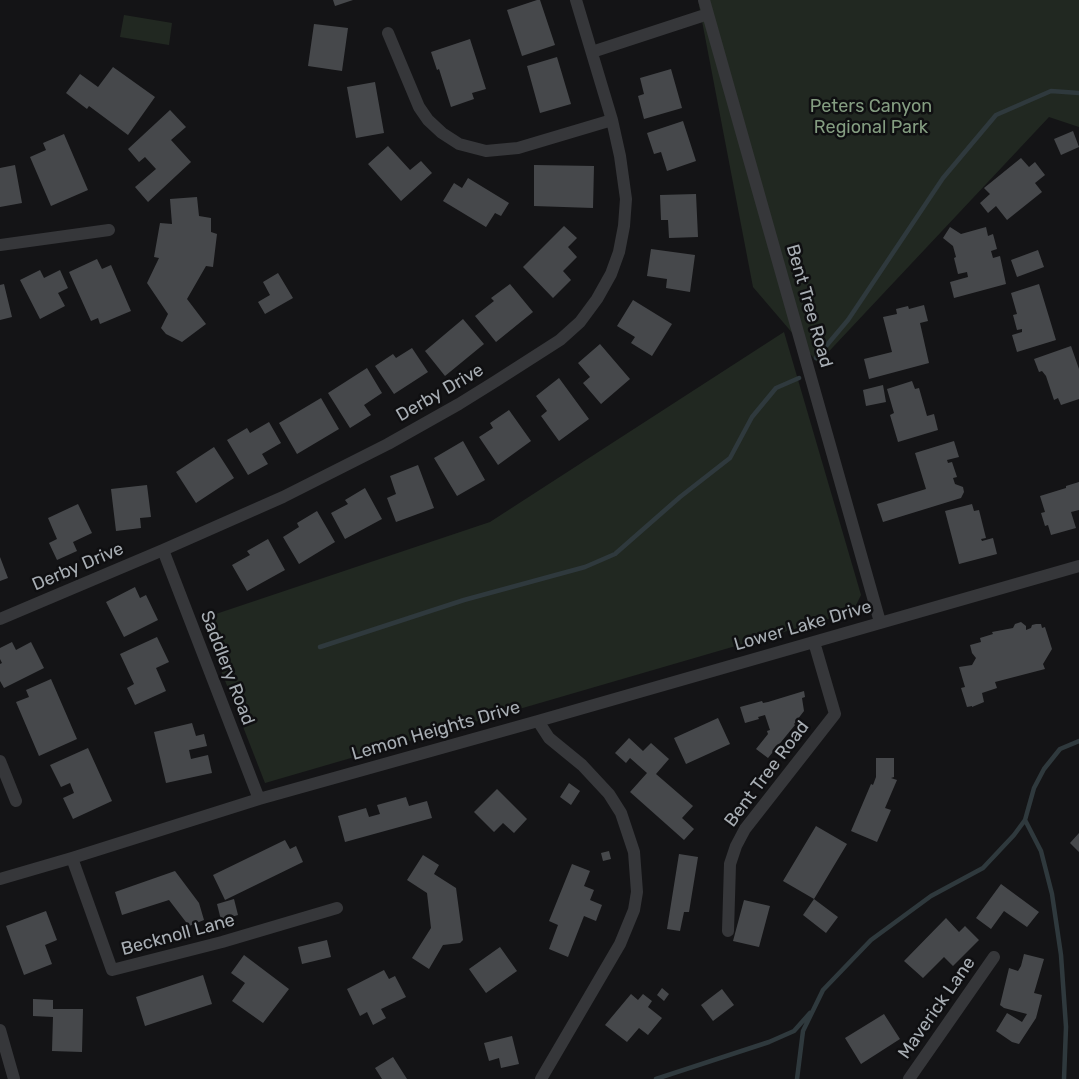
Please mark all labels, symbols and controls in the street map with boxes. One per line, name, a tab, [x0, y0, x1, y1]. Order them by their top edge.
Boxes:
park label: Peters Canyon Regional Park	[810, 96, 932, 138]
street label: Bent Tree Road	[781, 242, 837, 370]
street label: Derby Drive	[392, 359, 488, 427]
street label: Derby Drive	[29, 538, 127, 596]
street label: Lower Lake Drive	[732, 596, 874, 656]
street label: Saddlery Road	[195, 608, 259, 728]
street label: Lemon Heights Drive	[349, 697, 523, 765]
street label: Bent Tree Road	[720, 717, 814, 831]
street label: Becknoll Lane	[119, 909, 237, 961]
street label: Maverick Lane	[894, 953, 980, 1063]

